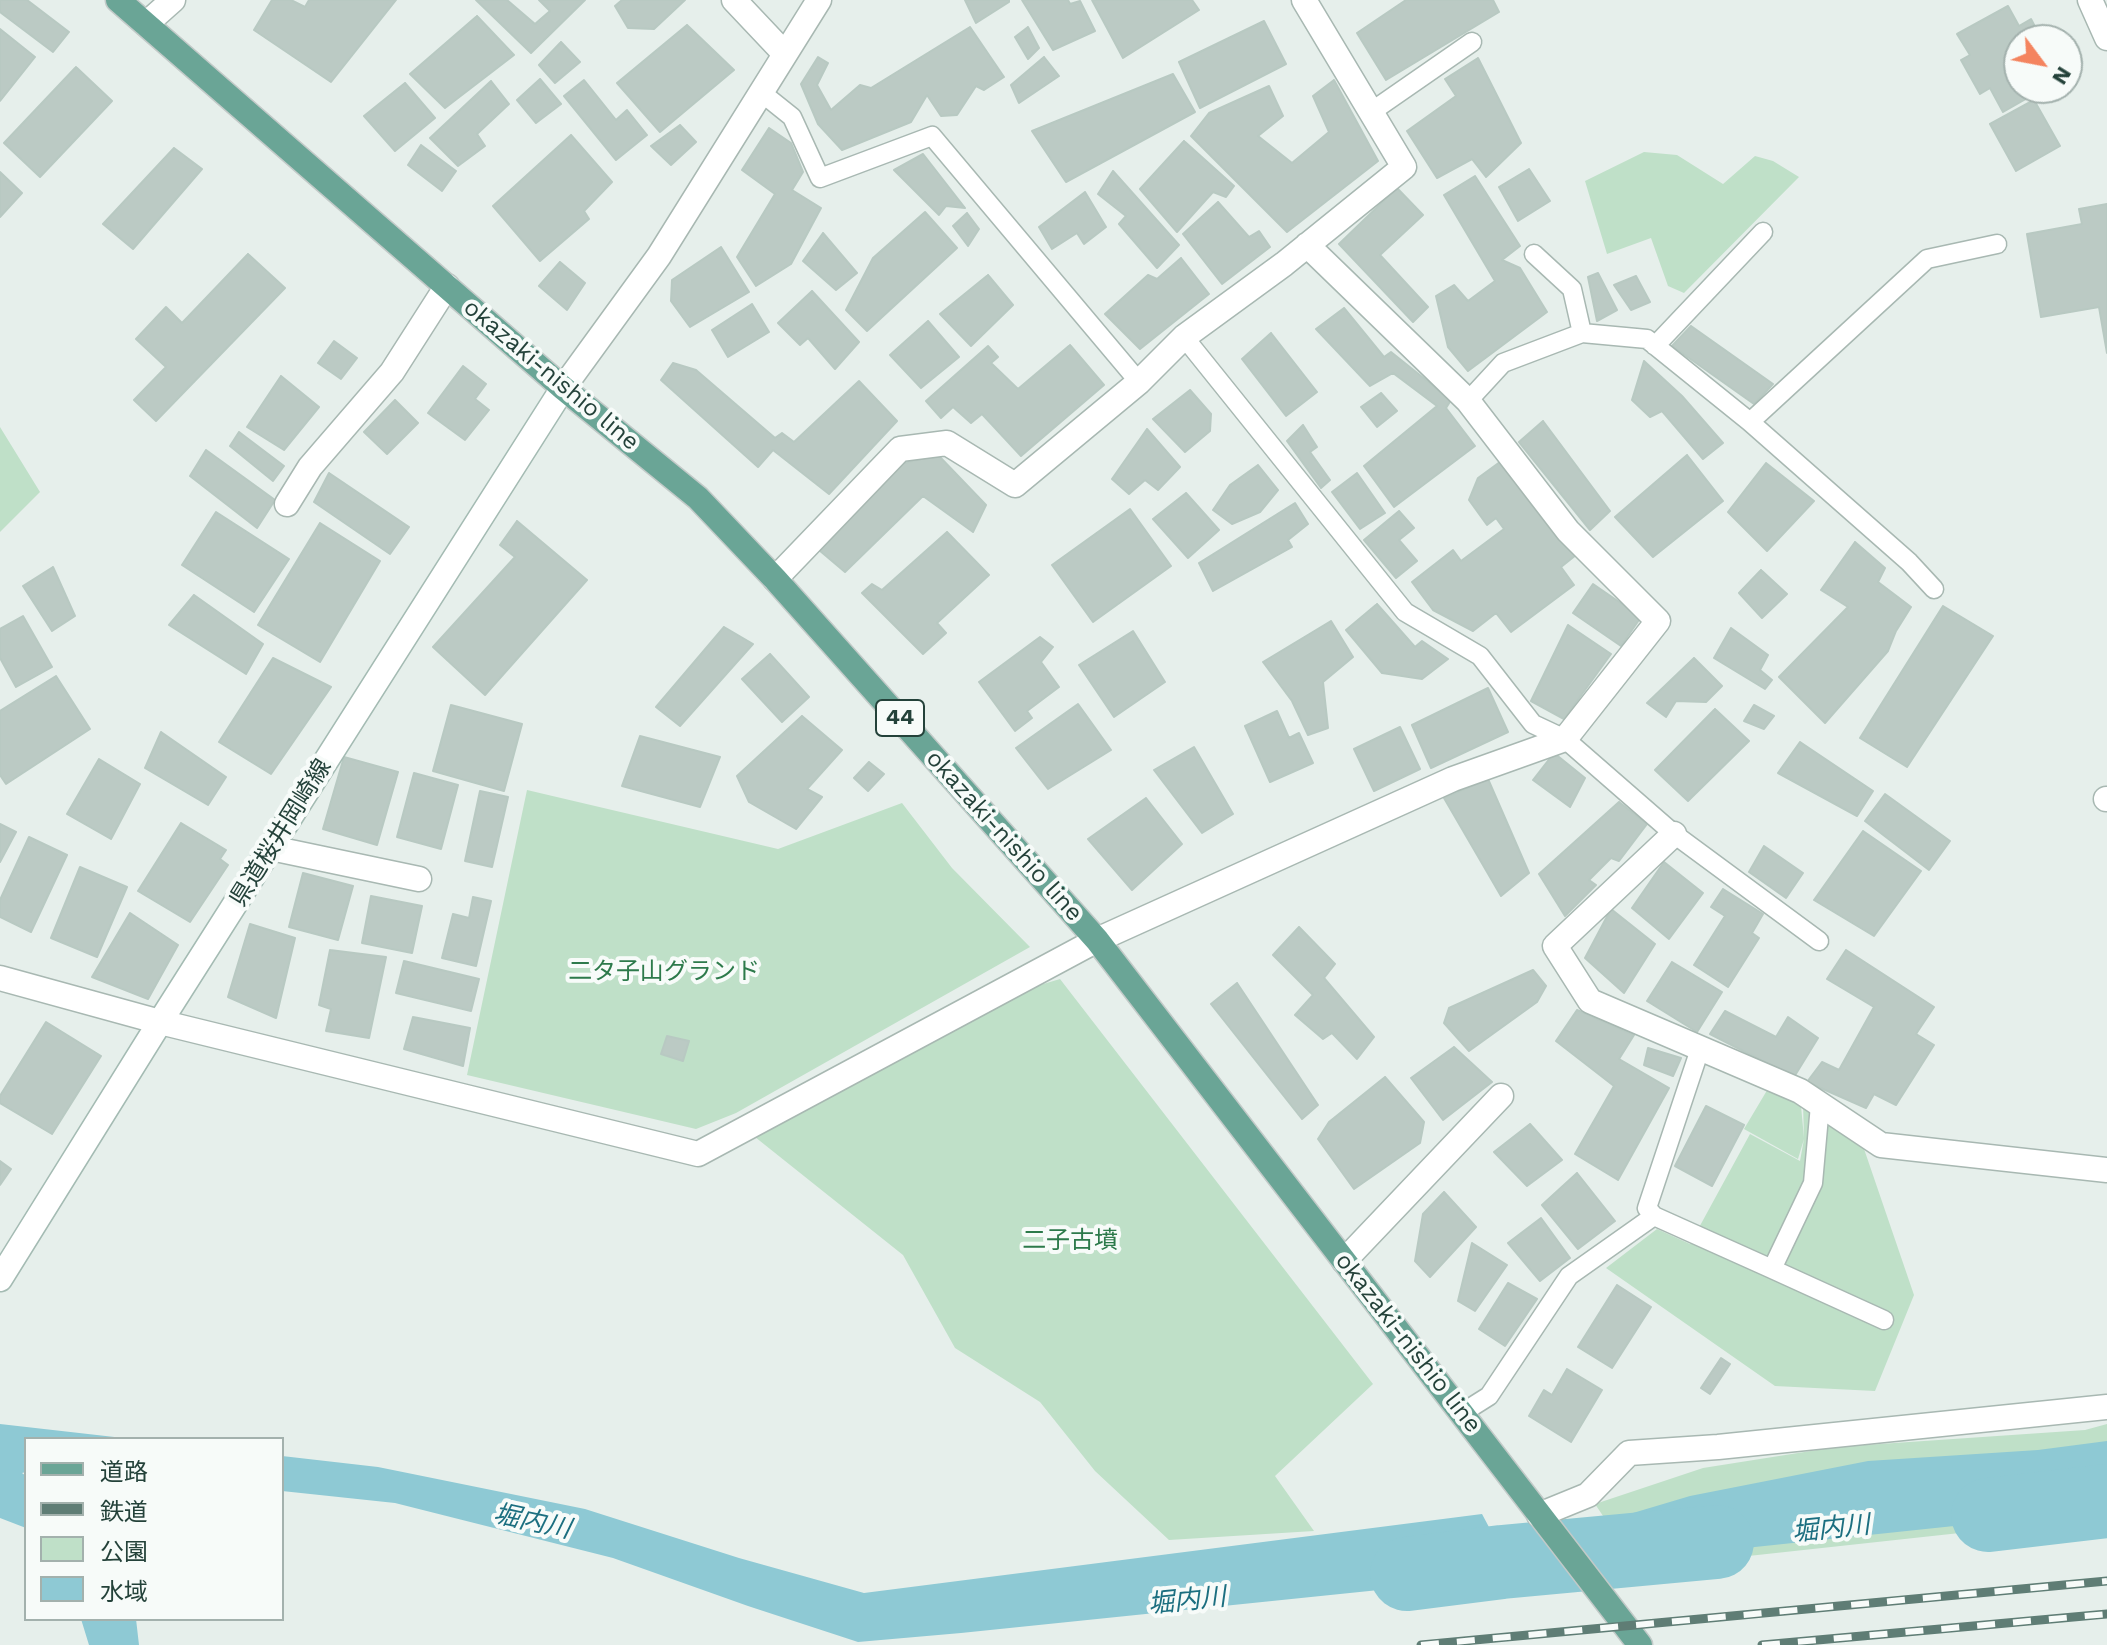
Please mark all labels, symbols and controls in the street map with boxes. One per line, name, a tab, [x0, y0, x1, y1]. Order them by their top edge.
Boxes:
north arrow	[2003, 24, 2083, 104]
text: N	[2047, 62, 2077, 89]
street label: okazaki-nishio line	[457, 293, 645, 457]
road number: 44	[876, 700, 924, 736]
street label: okazaki-nishio line	[920, 745, 1088, 927]
street label: 県道桜井岡崎線	[224, 754, 338, 912]
park label: 二タ子山グランド	[568, 958, 760, 986]
park label: 二子古墳	[1022, 1227, 1118, 1255]
street label: okazaki-nishio line	[1329, 1247, 1487, 1439]
legend	[24, 1437, 284, 1621]
text: 道路	[100, 1458, 148, 1486]
text: 鉄道	[100, 1498, 148, 1526]
water label: 堀内川	[491, 1499, 573, 1545]
water label: 堀内川	[1791, 1509, 1871, 1549]
text: 公園	[100, 1538, 148, 1566]
text: 水域	[100, 1578, 148, 1606]
water label: 堀内川	[1147, 1581, 1227, 1621]

